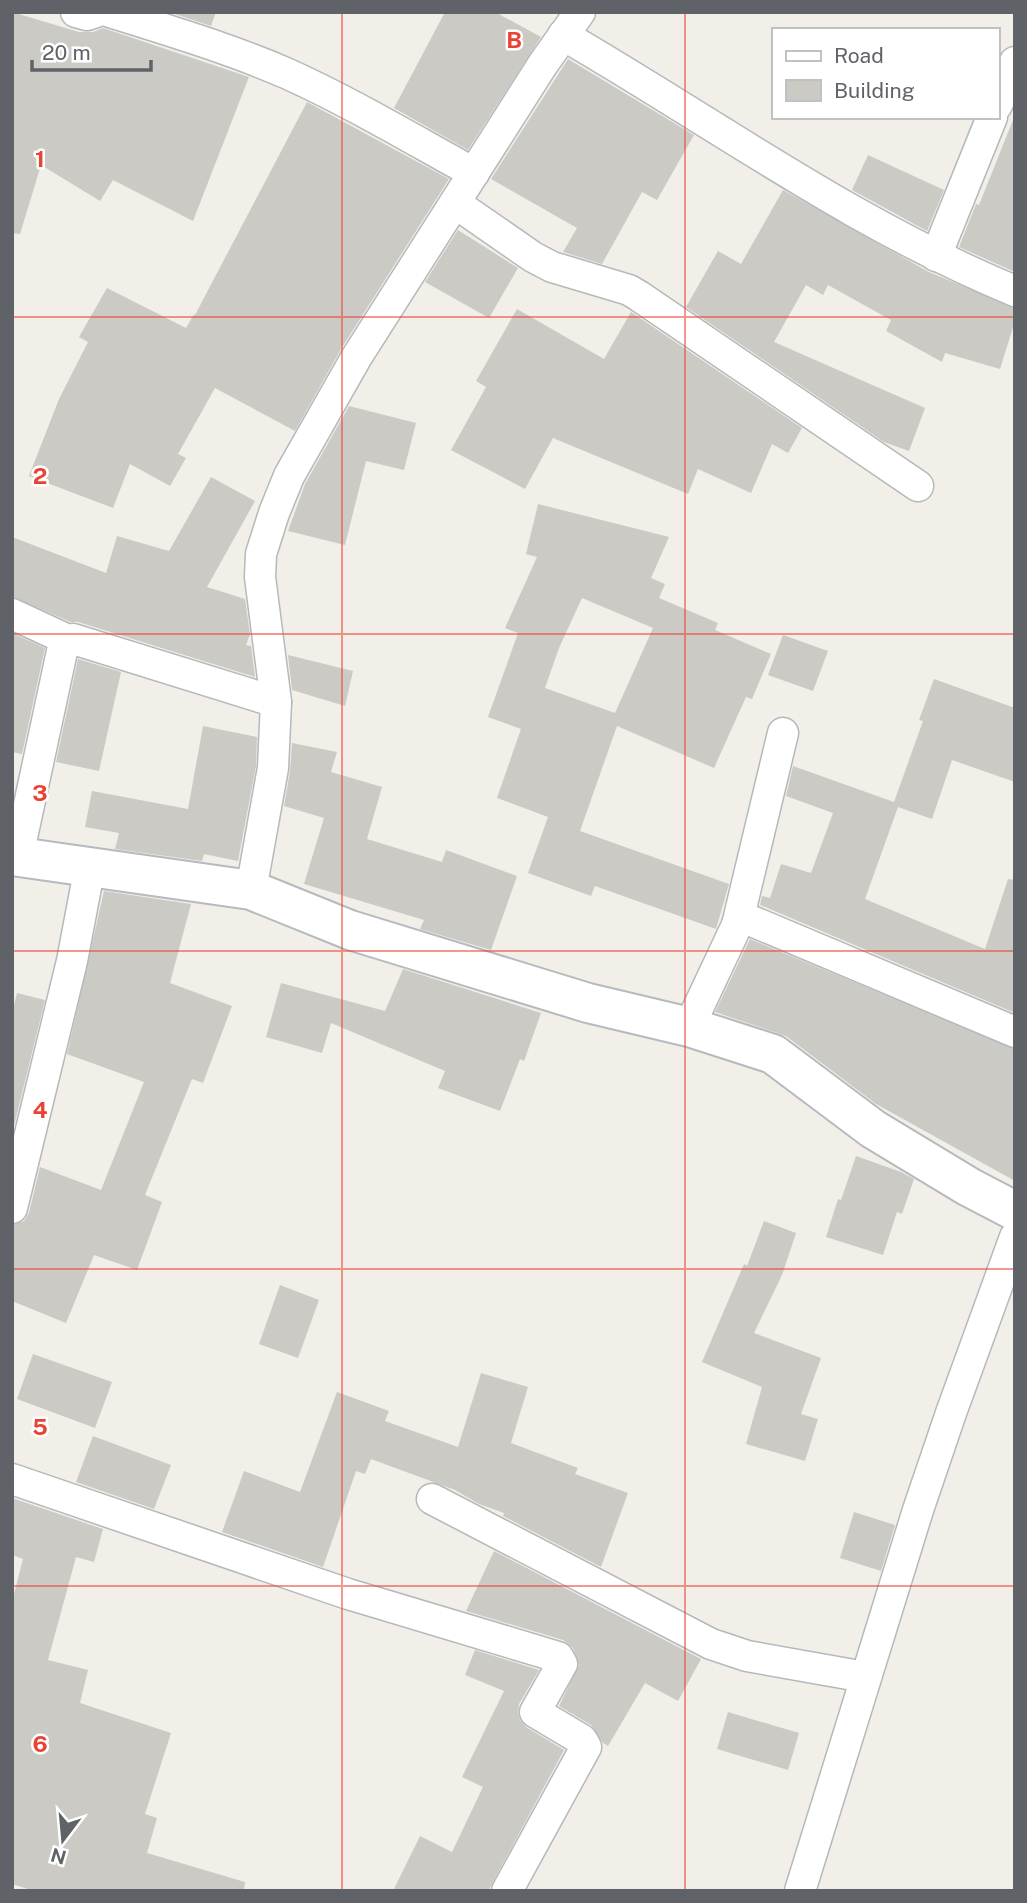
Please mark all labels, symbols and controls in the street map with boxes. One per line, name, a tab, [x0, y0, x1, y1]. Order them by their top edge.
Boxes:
text: B	[506, 26, 522, 53]
scale bar	[32, 28, 150, 72]
legend	[772, 28, 999, 119]
text: 20 m	[42, 40, 91, 65]
text: Road	[834, 43, 884, 68]
text: Building	[834, 78, 915, 103]
text: 1	[35, 145, 45, 172]
text: 2	[33, 462, 47, 489]
text: 3	[32, 779, 48, 806]
text: 4	[32, 1096, 48, 1123]
text: 5	[32, 1413, 48, 1440]
text: 6	[32, 1730, 48, 1757]
north arrow	[28, 1805, 98, 1875]
text: N	[48, 1844, 68, 1869]

